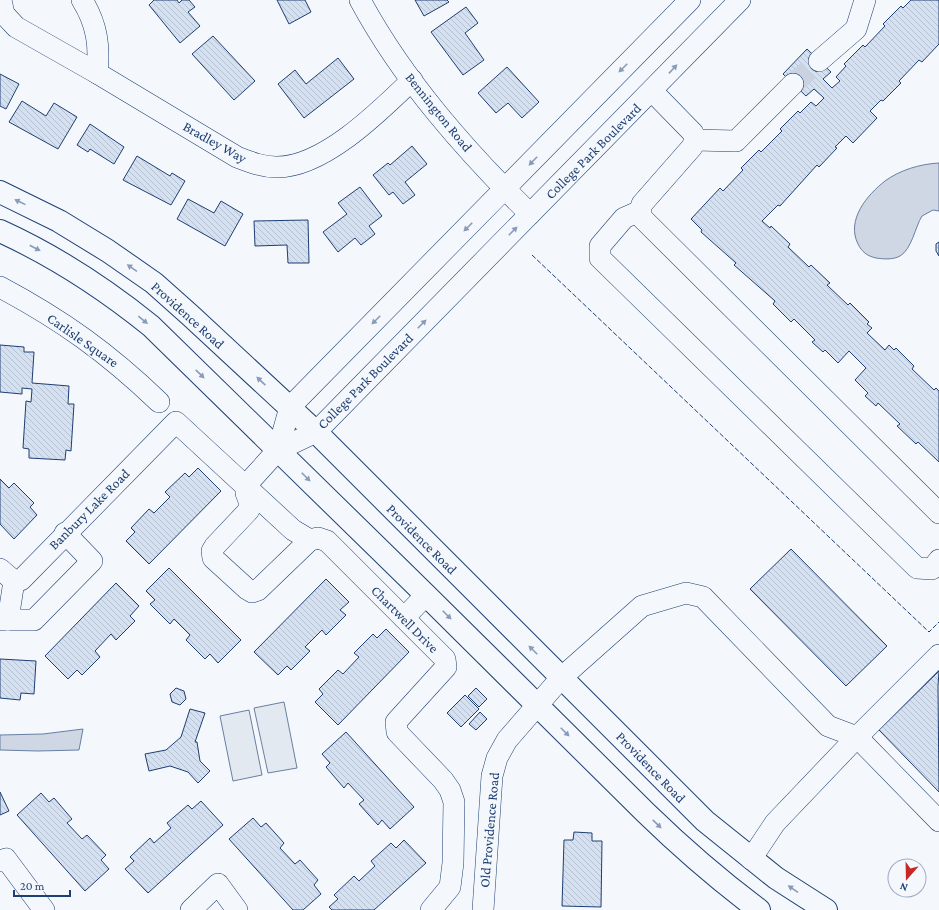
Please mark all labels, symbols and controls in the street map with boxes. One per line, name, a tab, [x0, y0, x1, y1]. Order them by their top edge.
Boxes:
one-way arrow	[618, 63, 628, 73]
one-way arrow	[668, 64, 677, 74]
street label: Bennington Road	[402, 69, 476, 155]
street label: College Park Boulevard	[542, 100, 644, 202]
street label: Bradley Way	[180, 118, 250, 166]
one-way arrow	[528, 156, 537, 166]
one-way arrow	[15, 199, 26, 205]
one-way arrow	[463, 222, 473, 232]
one-way arrow	[508, 226, 518, 236]
one-way arrow	[29, 244, 41, 251]
one-way arrow	[127, 264, 137, 272]
street label: Providence Road	[148, 278, 228, 352]
street label: Carlisle Square	[44, 310, 122, 370]
one-way arrow	[372, 315, 381, 325]
one-way arrow	[137, 316, 148, 324]
one-way arrow	[417, 319, 426, 329]
street label: College Park Boulevard	[314, 330, 416, 432]
one-way arrow	[195, 369, 205, 379]
one-way arrow	[257, 377, 266, 386]
street label: Banbury Lake Road	[45, 465, 133, 553]
one-way arrow	[301, 472, 311, 482]
street label: Providence Road	[384, 501, 461, 578]
street label: Chartwell Drive	[368, 582, 442, 656]
one-way arrow	[442, 611, 452, 620]
one-way arrow	[528, 645, 538, 655]
one-way arrow	[560, 727, 570, 737]
street label: Providence Road	[613, 728, 689, 806]
street label: Old Providence Road	[476, 771, 502, 888]
one-way arrow	[652, 819, 662, 829]
north arrow	[887, 858, 927, 898]
scale bar	[14, 872, 70, 898]
text: 20 m	[20, 879, 45, 893]
text: N	[898, 880, 909, 894]
one-way arrow	[787, 885, 798, 893]

